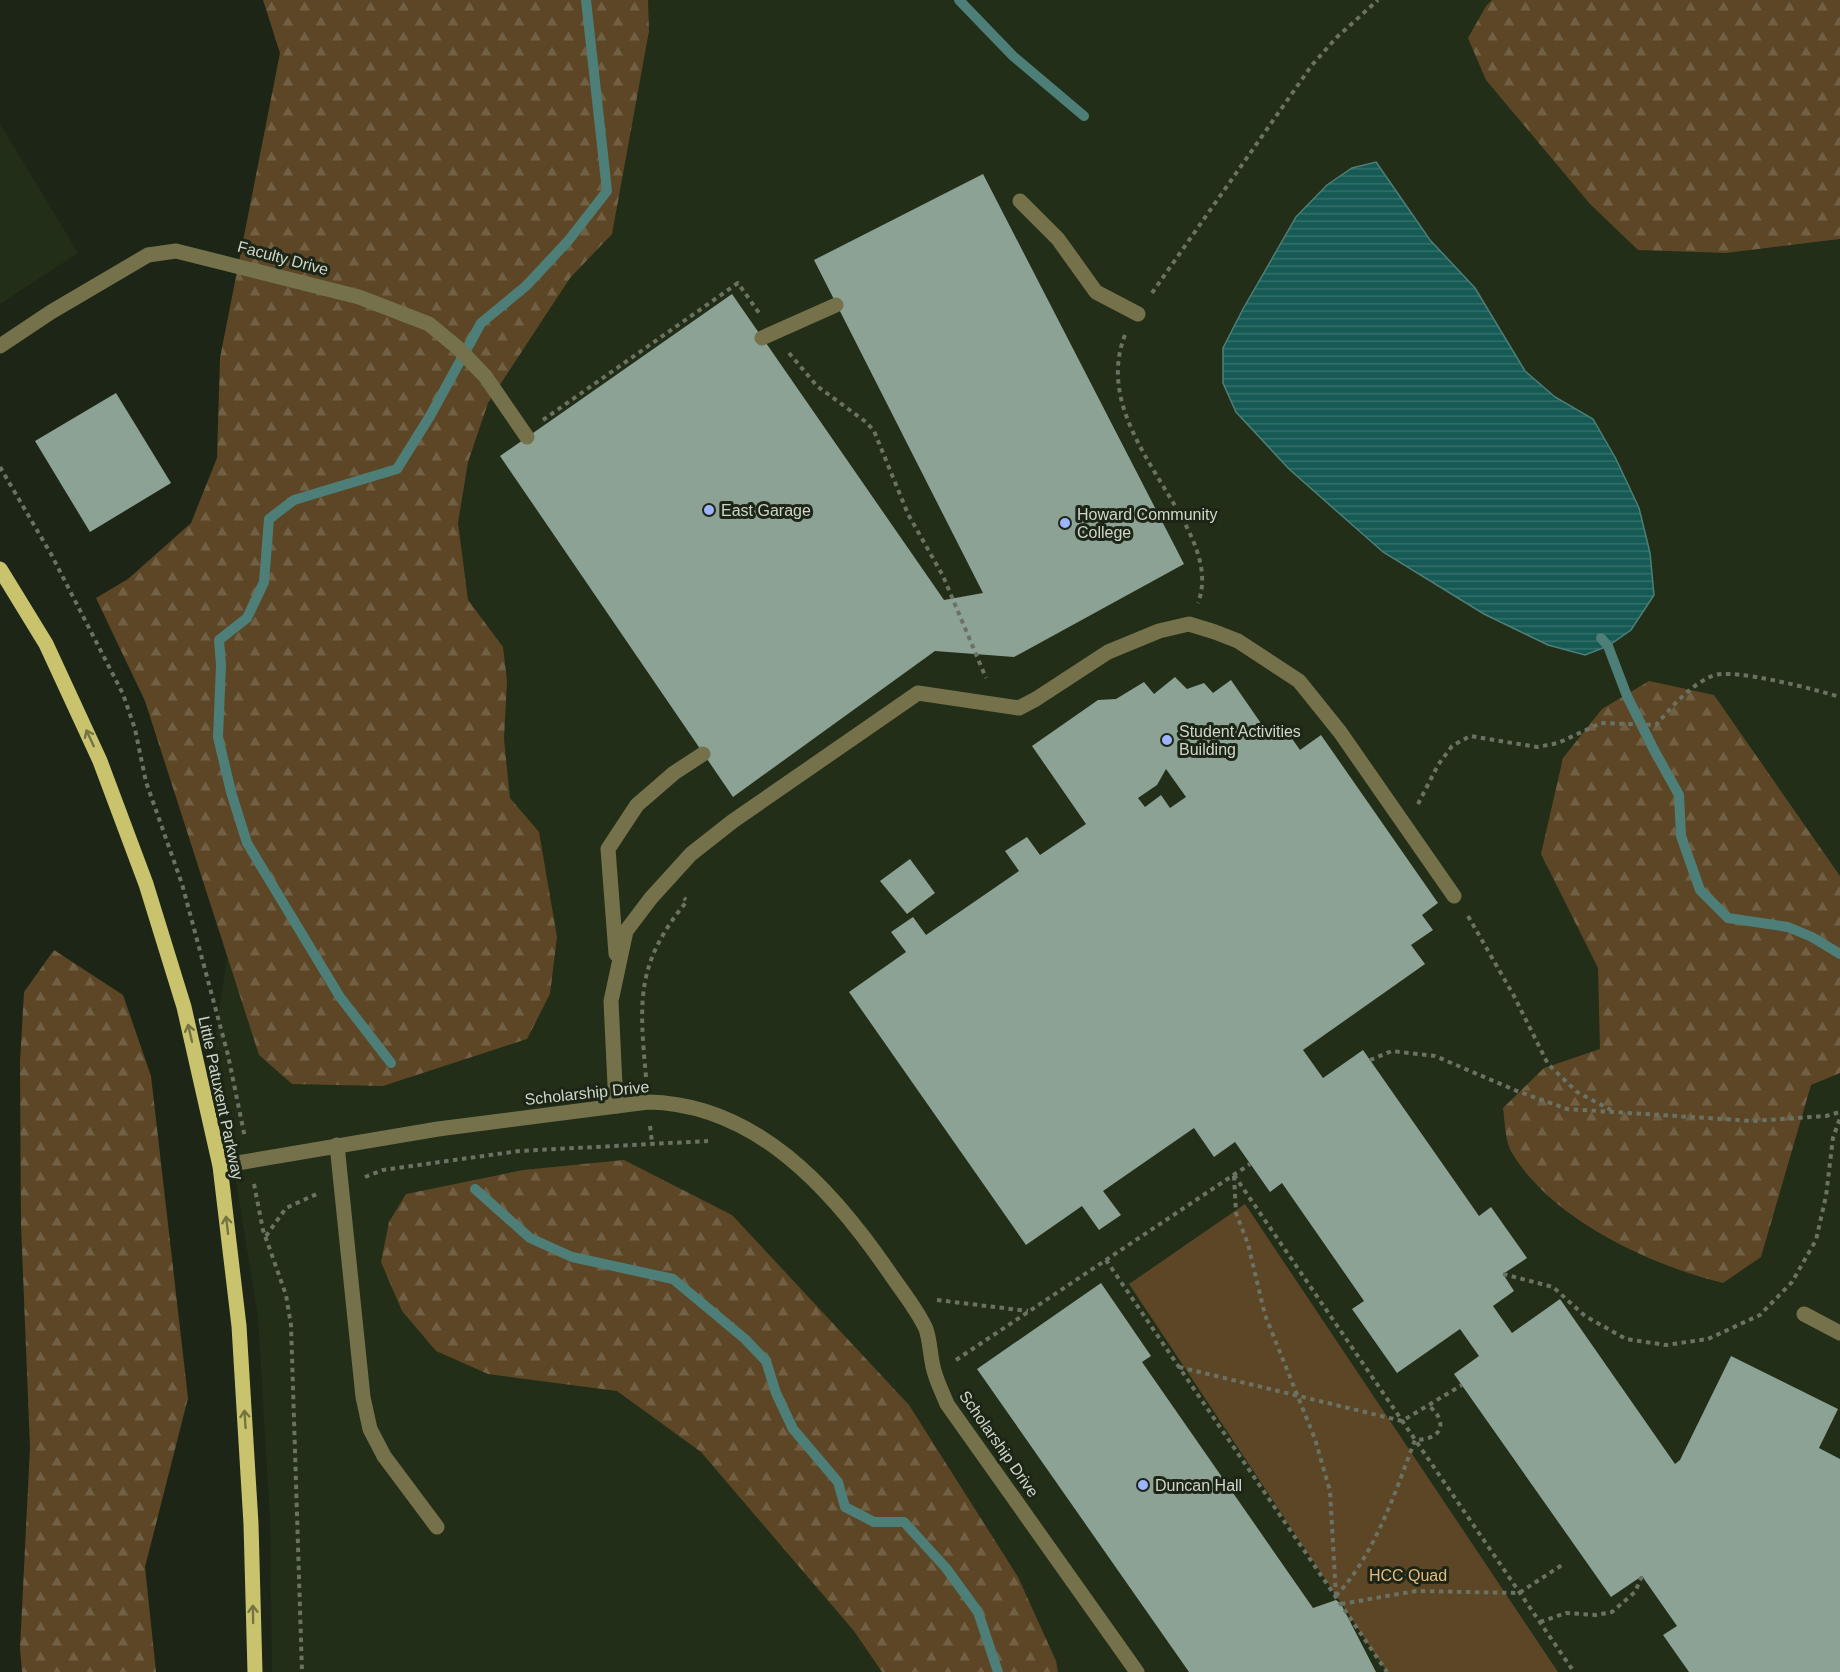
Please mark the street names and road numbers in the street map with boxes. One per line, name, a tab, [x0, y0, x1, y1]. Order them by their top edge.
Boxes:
street label: Faculty Drive	[236, 238, 330, 278]
street label: Little Patuxent Parkway	[195, 1014, 247, 1182]
street label: Scholarship Drive	[524, 1078, 650, 1108]
street label: Scholarship Drive	[956, 1388, 1042, 1500]

